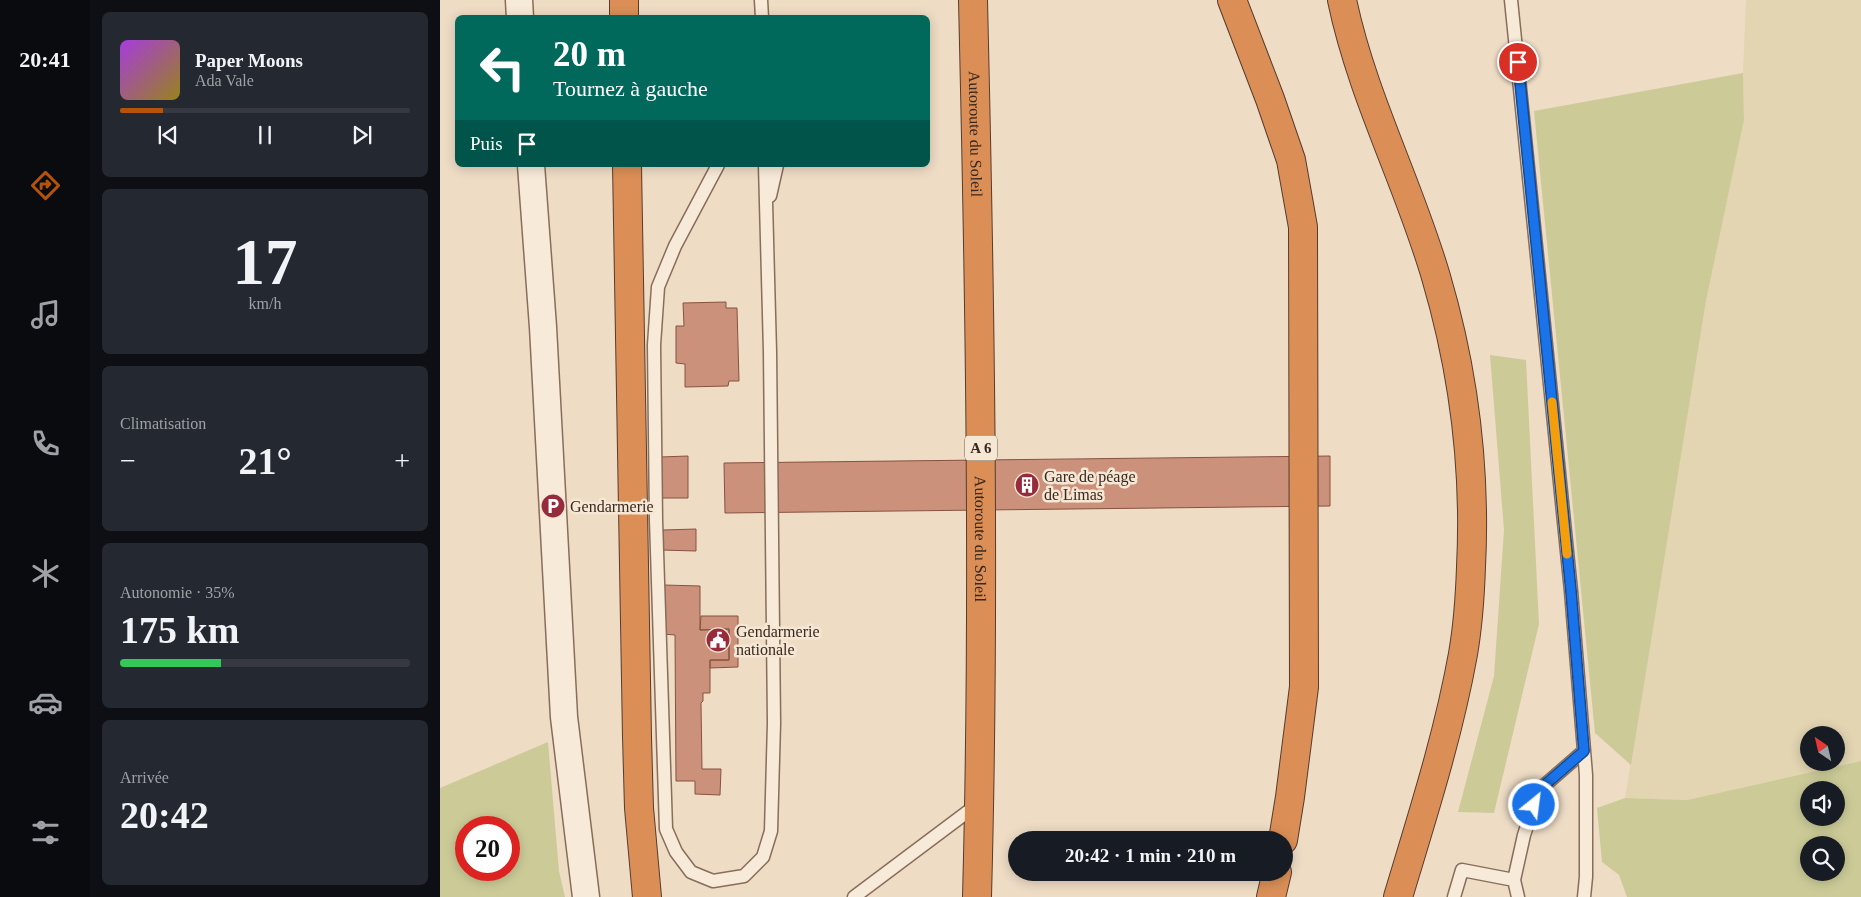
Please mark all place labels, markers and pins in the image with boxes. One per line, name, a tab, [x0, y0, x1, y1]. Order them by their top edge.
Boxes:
pin	[1497, 41, 1539, 83]
place label: Gare de péage de Limas	[1044, 468, 1136, 503]
building icon: Gare de péage de Limas	[1014, 472, 1040, 498]
parking icon: Gendarmerie	[540, 493, 566, 519]
place label: Gendarmerie	[570, 498, 654, 515]
place label: Gendarmerie nationale	[736, 623, 820, 658]
public building icon: Gendarmerie nationale	[705, 627, 731, 653]

